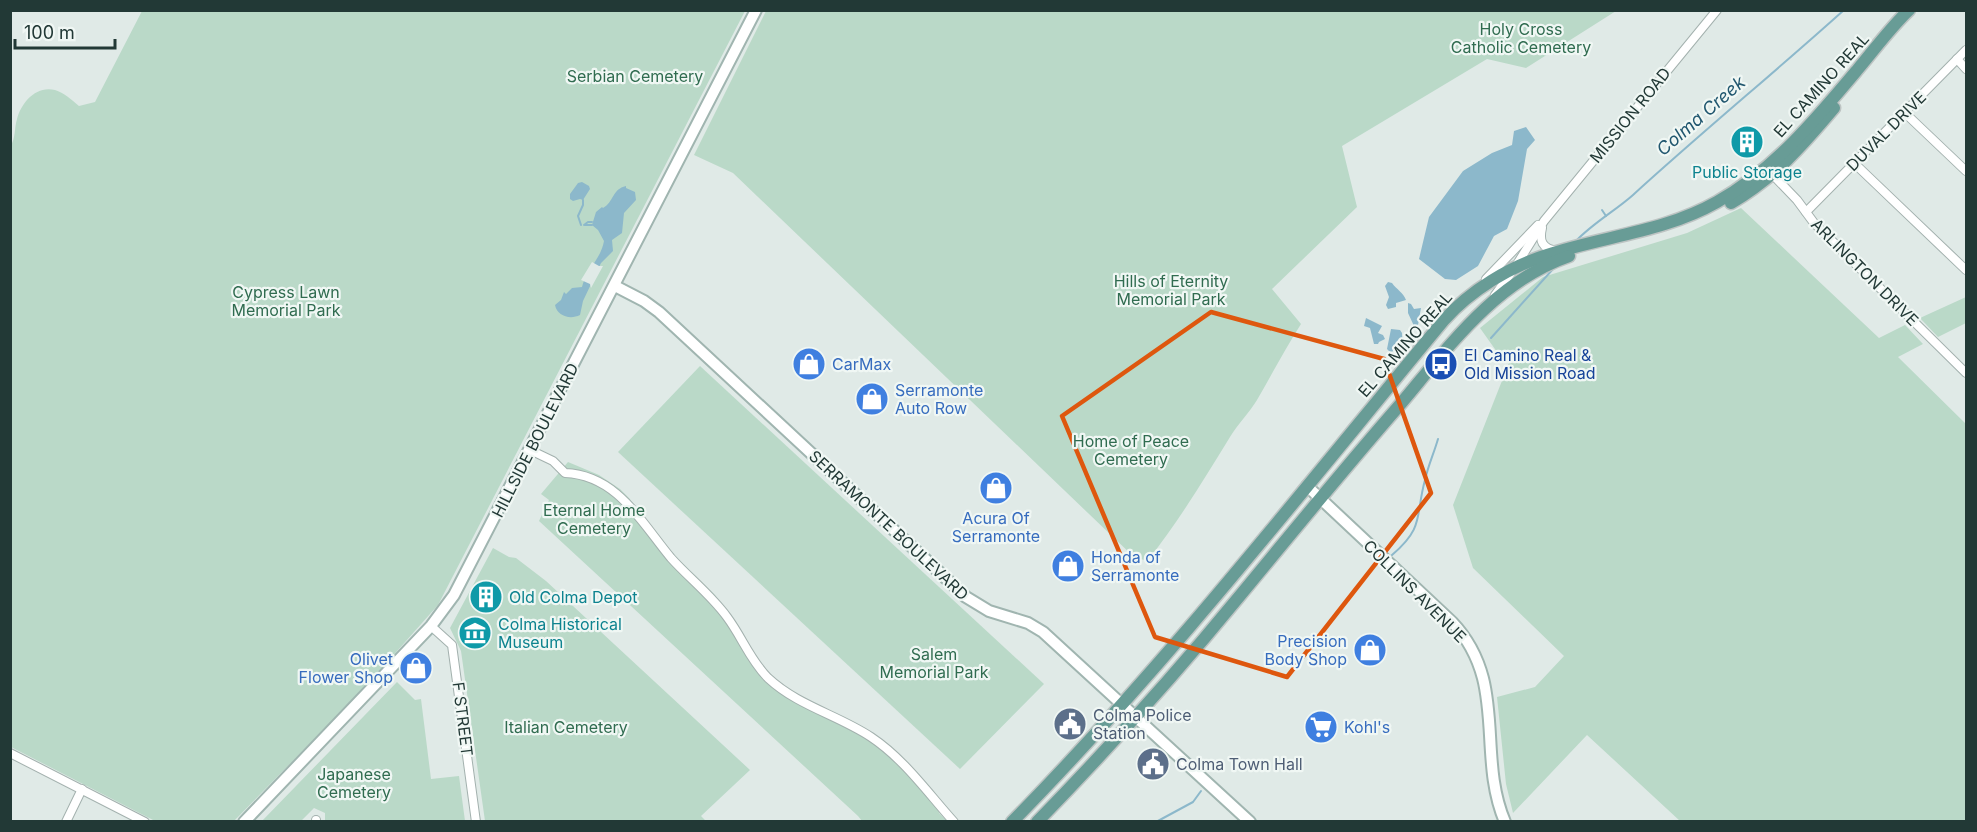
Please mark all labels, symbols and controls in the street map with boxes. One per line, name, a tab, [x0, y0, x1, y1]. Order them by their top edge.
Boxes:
scale bar	[15, 12, 116, 50]
park label: Holy Cross Catholic Cemetery	[1451, 19, 1591, 57]
text: 100 m	[24, 22, 75, 43]
street label: EL CAMINO REAL	[1769, 29, 1873, 141]
street label: MISSION ROAD	[1585, 63, 1675, 167]
park label: Serbian Cemetery	[567, 66, 703, 86]
water label: Colma Creek	[1652, 71, 1750, 160]
street label: DUVAL DRIVE	[1842, 87, 1930, 175]
building icon: Public Storage	[1729, 124, 1765, 160]
place label: Public Storage	[1692, 162, 1802, 182]
street label: ARLINGTON DRIVE	[1807, 214, 1923, 330]
park label: Hills of Eternity Memorial Park	[1114, 271, 1228, 309]
park label: Cypress Lawn Memorial Park	[231, 282, 341, 320]
street label: EL CAMINO REAL	[1354, 287, 1456, 401]
place label: El Camino Real & Old Mission Road	[1464, 345, 1596, 383]
shop icon: CarMax	[791, 346, 827, 382]
bus stop icon: El Camino Real & Old Mission Road	[1423, 346, 1459, 382]
place label: CarMax	[832, 354, 891, 374]
street label: HILLSIDE BOULEVARD	[487, 359, 583, 521]
place label: Serramonte Auto Row	[895, 380, 983, 418]
shop icon: Serramonte Auto Row	[854, 381, 890, 417]
park label: Home of Peace Cemetery	[1073, 431, 1189, 469]
street label: SERRAMONTE BOULEVARD	[805, 446, 973, 604]
shop icon: Acura Of Serramonte	[978, 470, 1014, 506]
park label: Eternal Home Cemetery	[543, 500, 645, 538]
place label: Acura Of Serramonte	[952, 508, 1040, 546]
street label: COLLINS AVENUE	[1359, 535, 1471, 647]
place label: Honda of Serramonte	[1091, 547, 1179, 585]
shop icon: Honda of Serramonte	[1050, 548, 1086, 584]
building icon: Old Colma Depot	[468, 579, 504, 615]
place label: Old Colma Depot	[509, 587, 638, 607]
place label: Colma Historical Museum	[498, 614, 622, 652]
museum icon: Colma Historical Museum	[457, 615, 493, 651]
place label: Precision Body Shop	[1264, 631, 1347, 669]
shop icon: Precision Body Shop	[1352, 632, 1388, 668]
park label: Salem Memorial Park	[879, 644, 989, 682]
place label: Olivet Flower Shop	[299, 649, 393, 687]
shop icon: Olivet Flower Shop	[398, 650, 434, 686]
street label: F STREET	[449, 681, 477, 757]
place label: Colma Police Station	[1093, 705, 1192, 743]
public building icon: Colma Police Station	[1052, 706, 1088, 742]
supermarket icon: Kohl's	[1303, 709, 1339, 745]
park label: Italian Cemetery	[504, 717, 628, 737]
place label: Kohl's	[1344, 717, 1390, 737]
public building icon: Colma Town Hall	[1135, 746, 1171, 782]
place label: Colma Town Hall	[1176, 754, 1303, 774]
park label: Japanese Cemetery	[317, 764, 391, 802]

